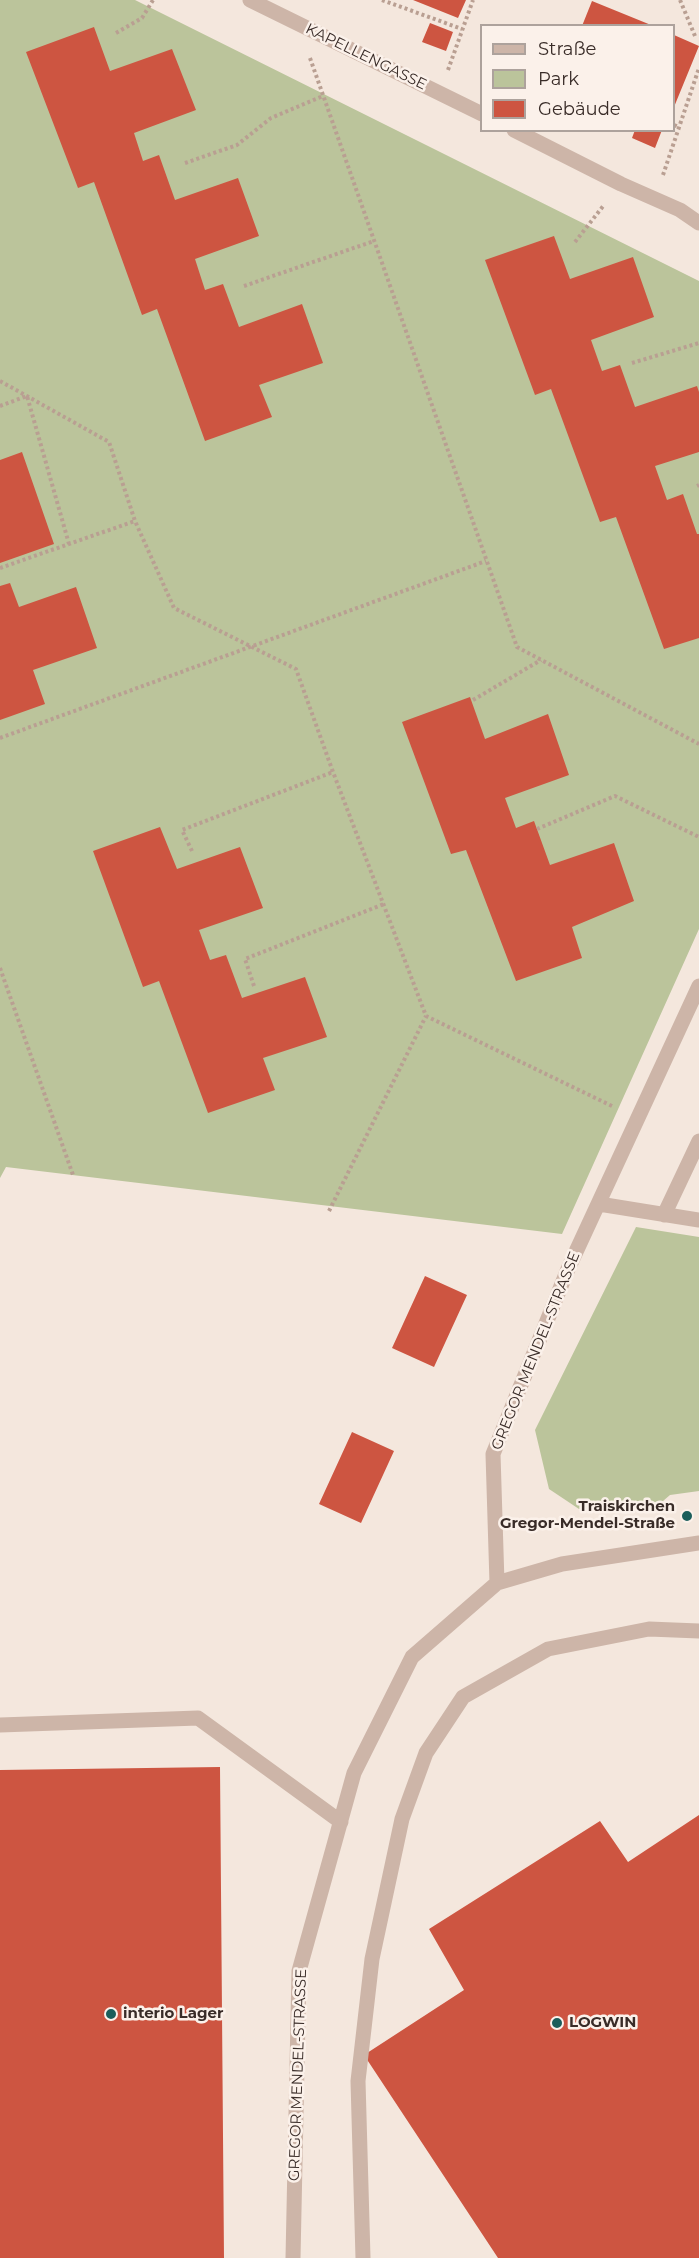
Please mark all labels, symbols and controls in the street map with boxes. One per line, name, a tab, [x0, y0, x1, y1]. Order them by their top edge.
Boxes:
street label: KAPELLENGASSE	[303, 20, 429, 94]
legend	[480, 24, 675, 132]
text: Straße	[538, 38, 596, 60]
text: Park	[538, 68, 579, 90]
text: Gebäude	[538, 98, 621, 120]
street label: GREGOR MENDEL-STRASSE	[488, 1249, 584, 1453]
place label: Traiskirchen Gregor-Mendel-Straße	[500, 1498, 675, 1533]
marker: Traiskirchen Gregor-Mendel-Straße	[680, 1509, 694, 1523]
street label: GREGOR MENDEL-STRASSE	[285, 1969, 311, 2181]
place label: interio Lager	[123, 2005, 223, 2023]
marker: interio Lager	[104, 2007, 118, 2021]
place label: LOGWIN	[569, 2014, 636, 2032]
marker: LOGWIN	[550, 2016, 564, 2030]

